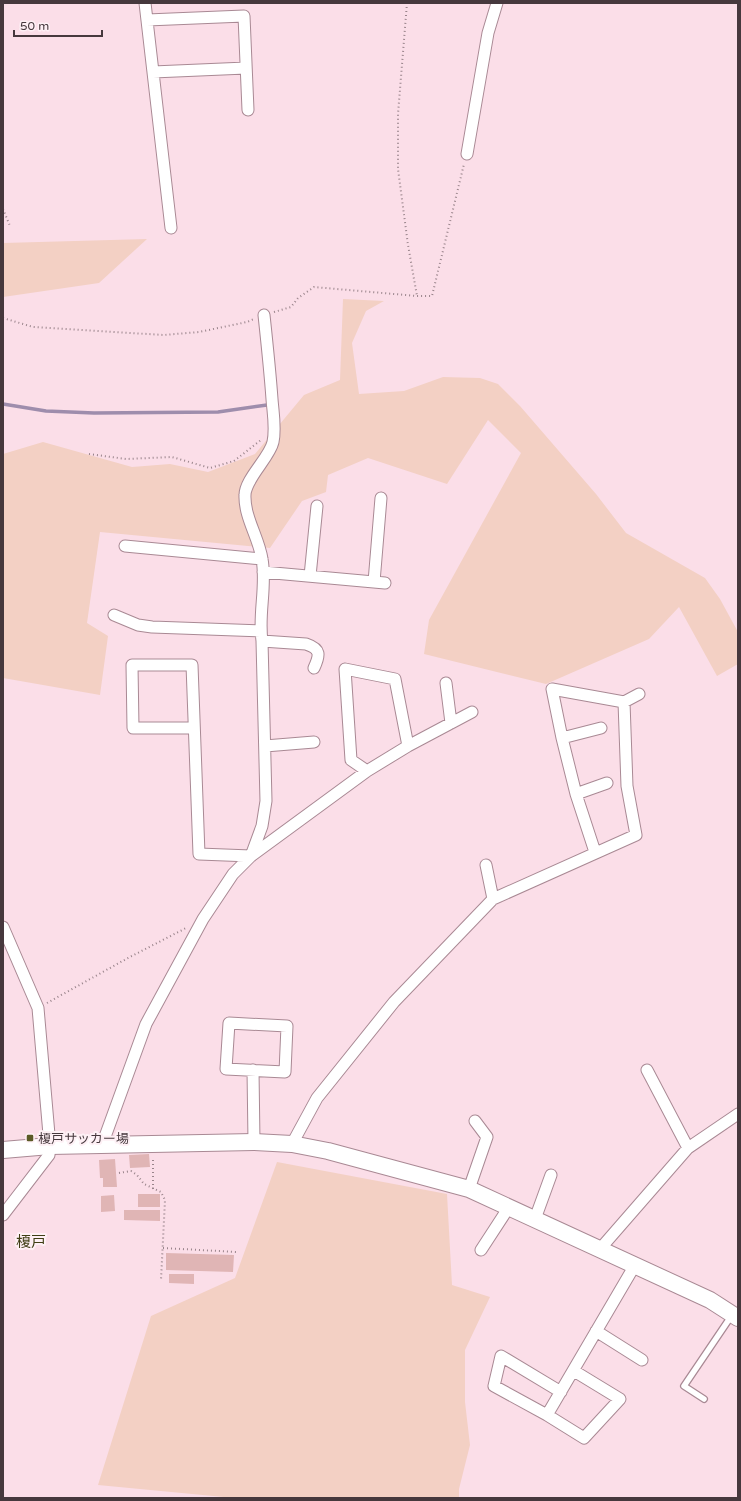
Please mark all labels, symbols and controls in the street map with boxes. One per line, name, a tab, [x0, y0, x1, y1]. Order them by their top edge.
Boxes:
scale bar	[14, 12, 102, 38]
text: 50 m	[20, 19, 49, 33]
place label: 榎戸サッカー場	[38, 1131, 129, 1147]
marker: 榎戸サッカー場	[25, 1133, 35, 1143]
district label: 榎戸	[16, 1233, 46, 1251]

